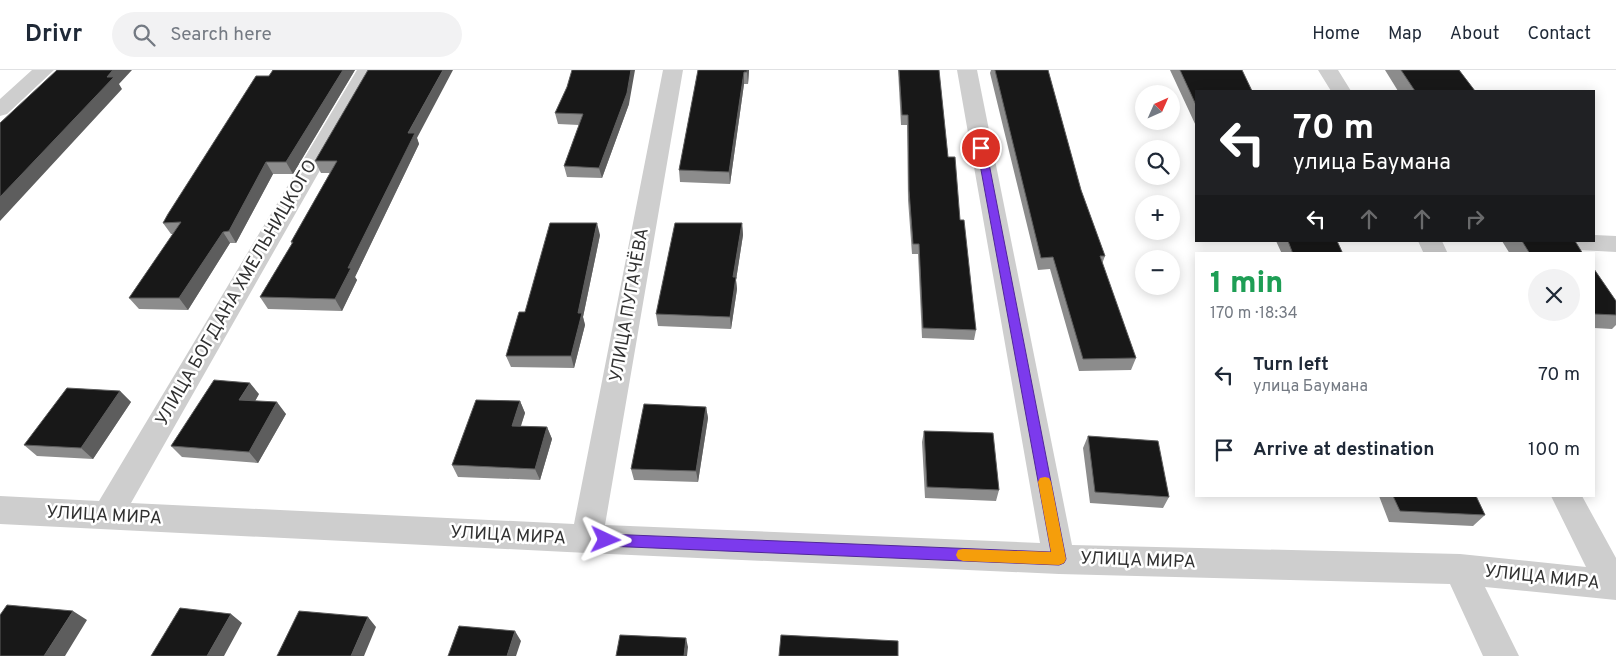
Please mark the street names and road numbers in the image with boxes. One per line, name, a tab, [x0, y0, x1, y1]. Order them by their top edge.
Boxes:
street label: УЛИЦА БОГДАНА ХМЕЛЬНИЦКОГО	[151, 156, 323, 430]
street label: УЛИЦА ПУГАЧЁВА	[603, 226, 655, 384]
street label: УЛИЦА МИРА	[46, 501, 162, 531]
street label: УЛИЦА МИРА	[450, 521, 566, 551]
street label: УЛИЦА МИРА	[1080, 547, 1196, 575]
street label: УЛИЦА МИРА	[1483, 561, 1601, 595]

